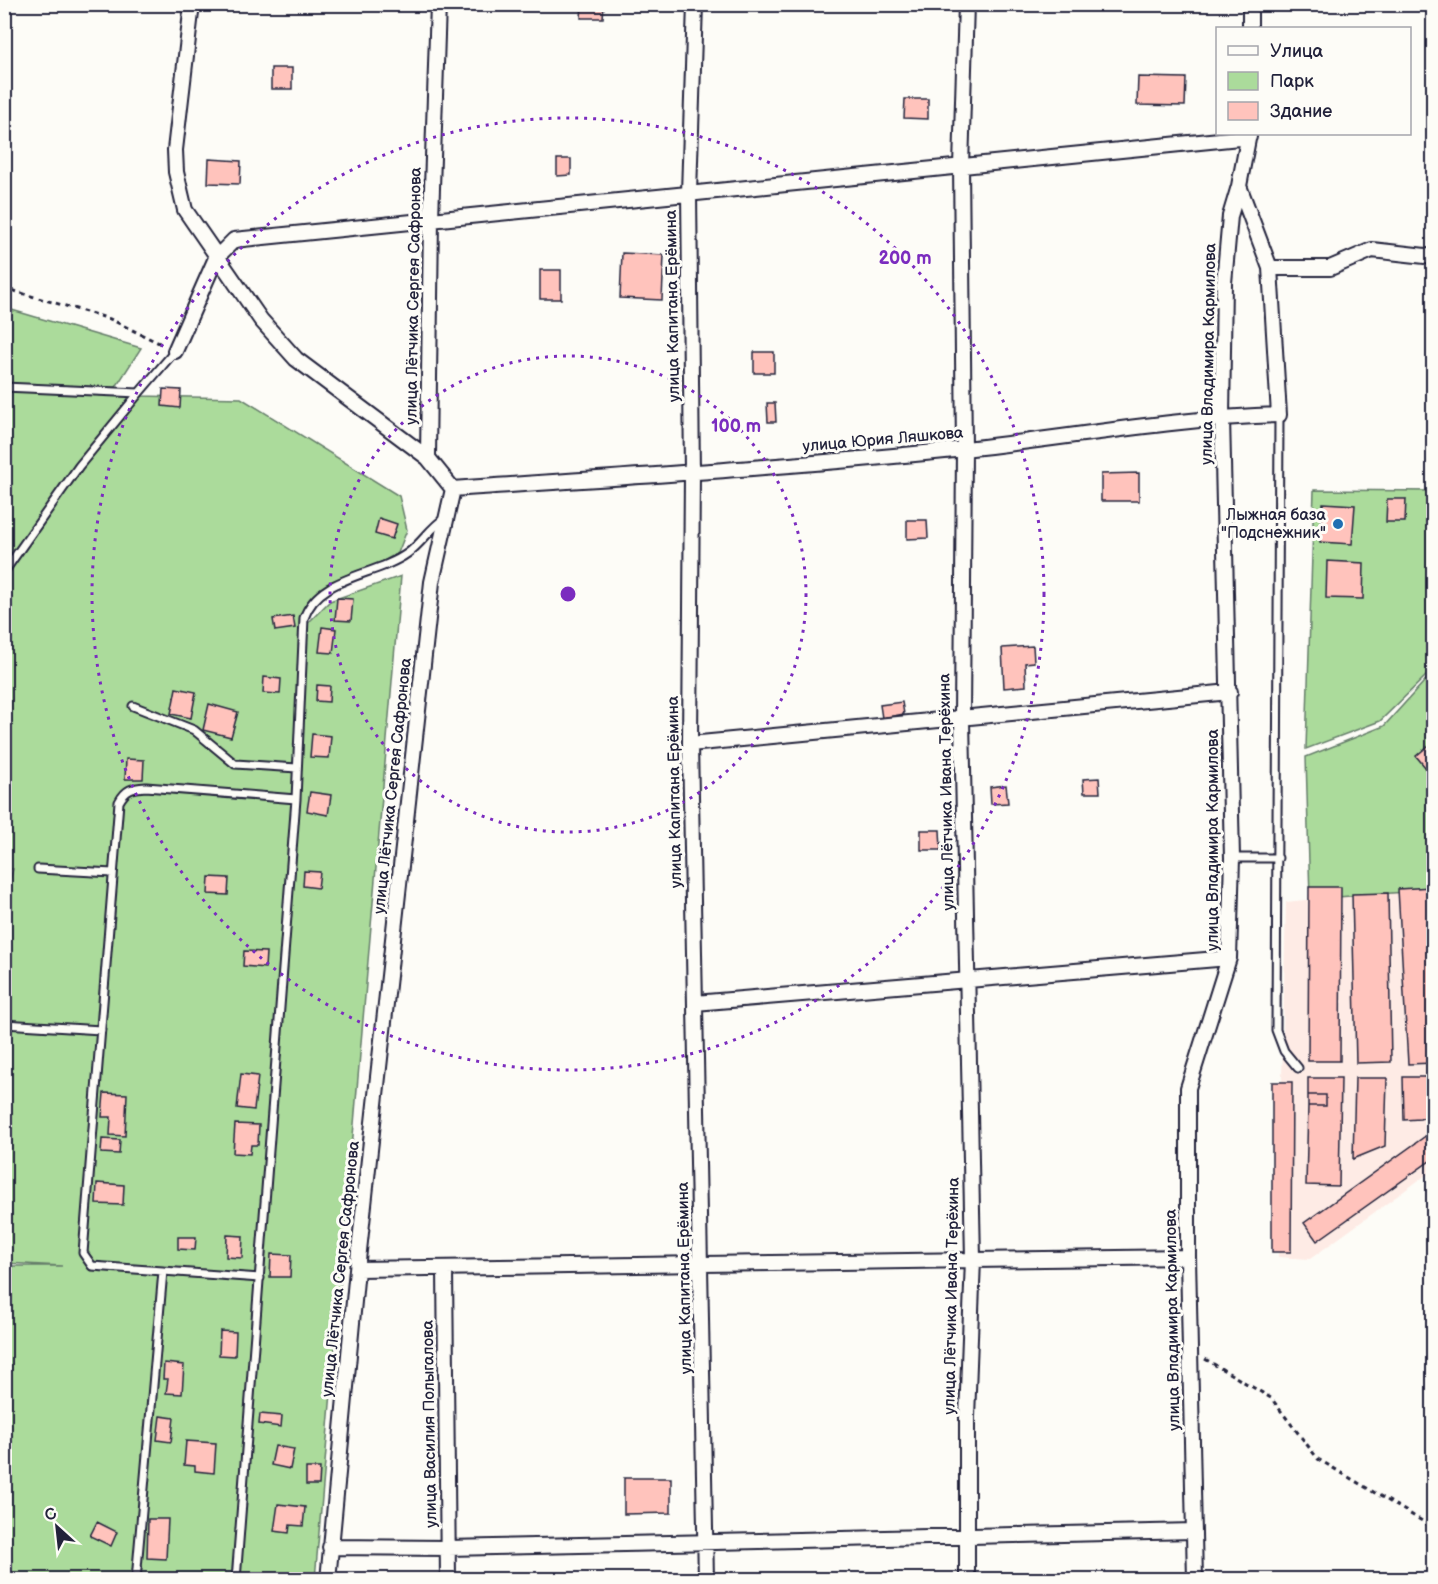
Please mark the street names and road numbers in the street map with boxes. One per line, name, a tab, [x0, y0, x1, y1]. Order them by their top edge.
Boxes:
street label: улица Лётчика Сергея Сафронова	[402, 166, 426, 425]
street label: улица Капитана Ерёмина	[662, 209, 684, 402]
street label: улица Владимира Кармилова	[1198, 242, 1220, 465]
street label: улица Юрия Ляшкова	[802, 423, 965, 456]
street label: улица Лётчика Сергея Сафронова	[370, 656, 416, 915]
street label: улица Лётчика Ивана Терёхина	[935, 673, 959, 911]
street label: улица Капитана Ерёмина	[664, 695, 686, 888]
street label: улица Владимира Кармилова	[1204, 729, 1223, 951]
street label: улица Лётчика Сергея Сафронова	[318, 1139, 364, 1398]
street label: улица Лётчика Ивана Терёхина	[940, 1177, 964, 1415]
street label: улица Капитана Ерёмина	[674, 1181, 696, 1374]
street label: улица Владимира Кармилова	[1162, 1208, 1184, 1431]
street label: улица Василия Полыгалова	[419, 1320, 441, 1528]

